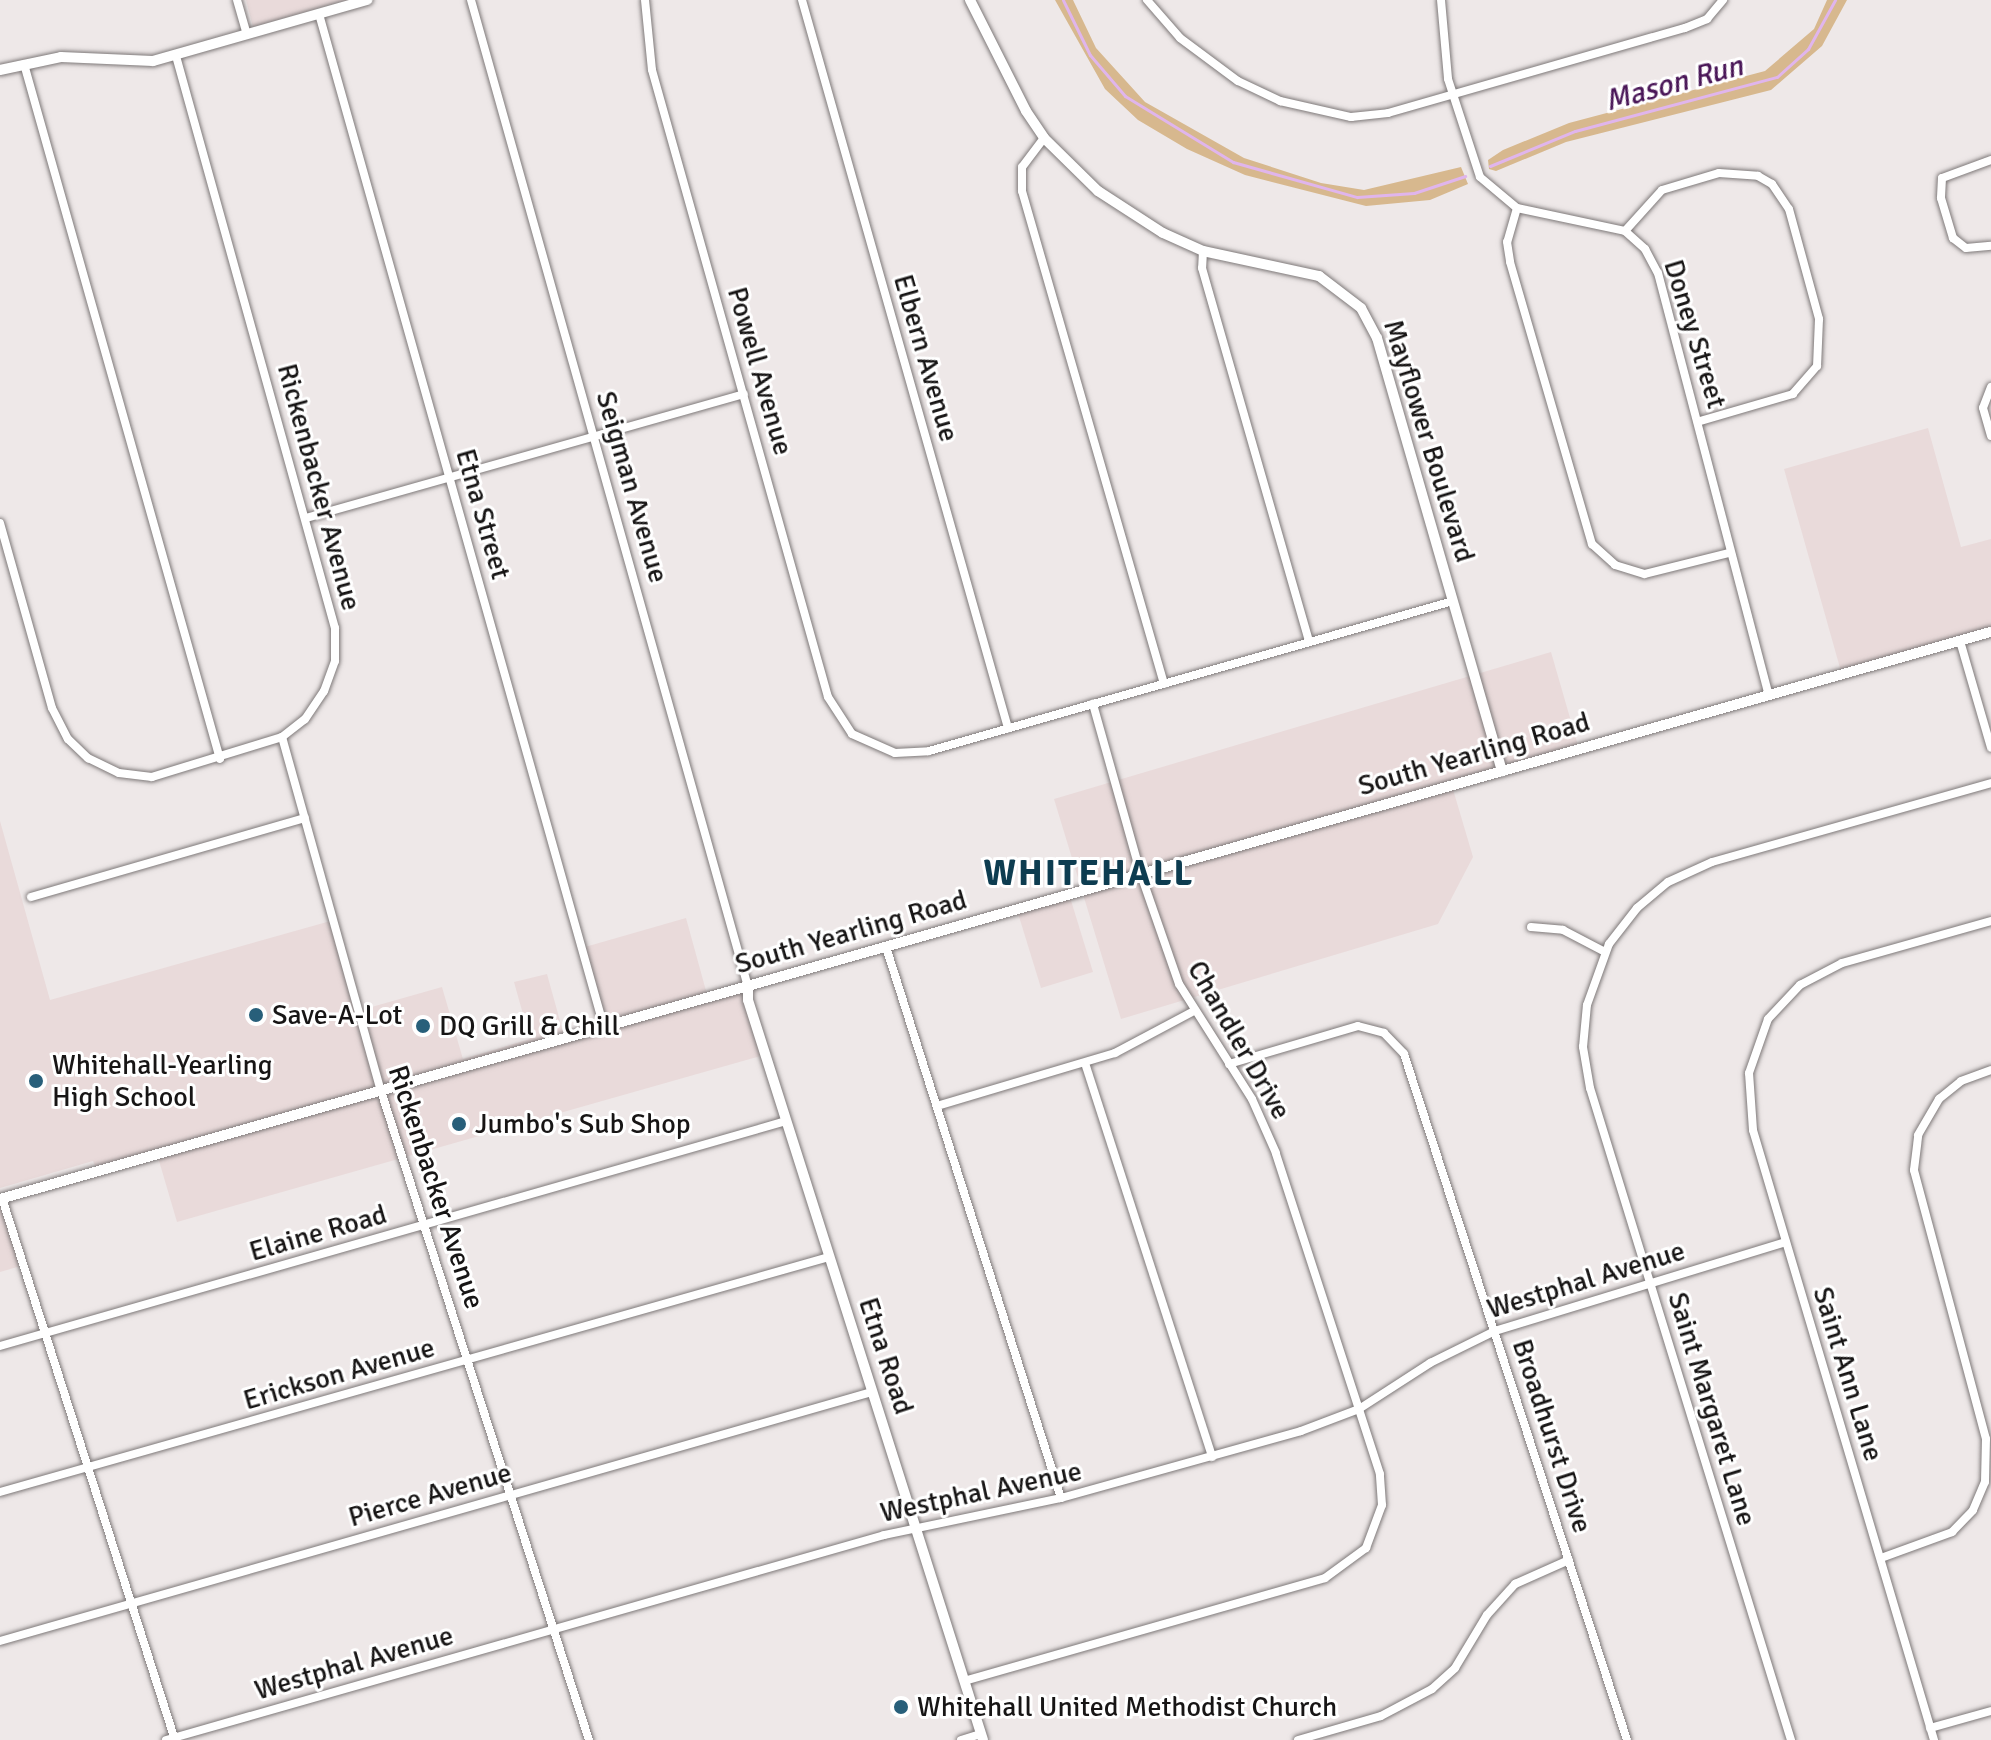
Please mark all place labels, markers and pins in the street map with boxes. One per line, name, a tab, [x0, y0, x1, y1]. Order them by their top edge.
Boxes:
place label: Save-A-Lot	[272, 998, 402, 1032]
marker: Save-A-Lot	[247, 1006, 265, 1024]
place label: DQ Grill & Chill	[439, 1009, 620, 1043]
marker: DQ Grill & Chill	[414, 1017, 432, 1035]
place label: Whitehall-Yearling High School	[52, 1048, 273, 1114]
marker: Whitehall-Yearling High School	[27, 1072, 45, 1090]
place label: Jumbo's Sub Shop	[475, 1107, 691, 1141]
marker: Jumbo's Sub Shop	[450, 1115, 468, 1133]
place label: Whitehall United Methodist Church	[917, 1690, 1337, 1724]
marker: Whitehall United Methodist Church	[892, 1698, 910, 1716]

